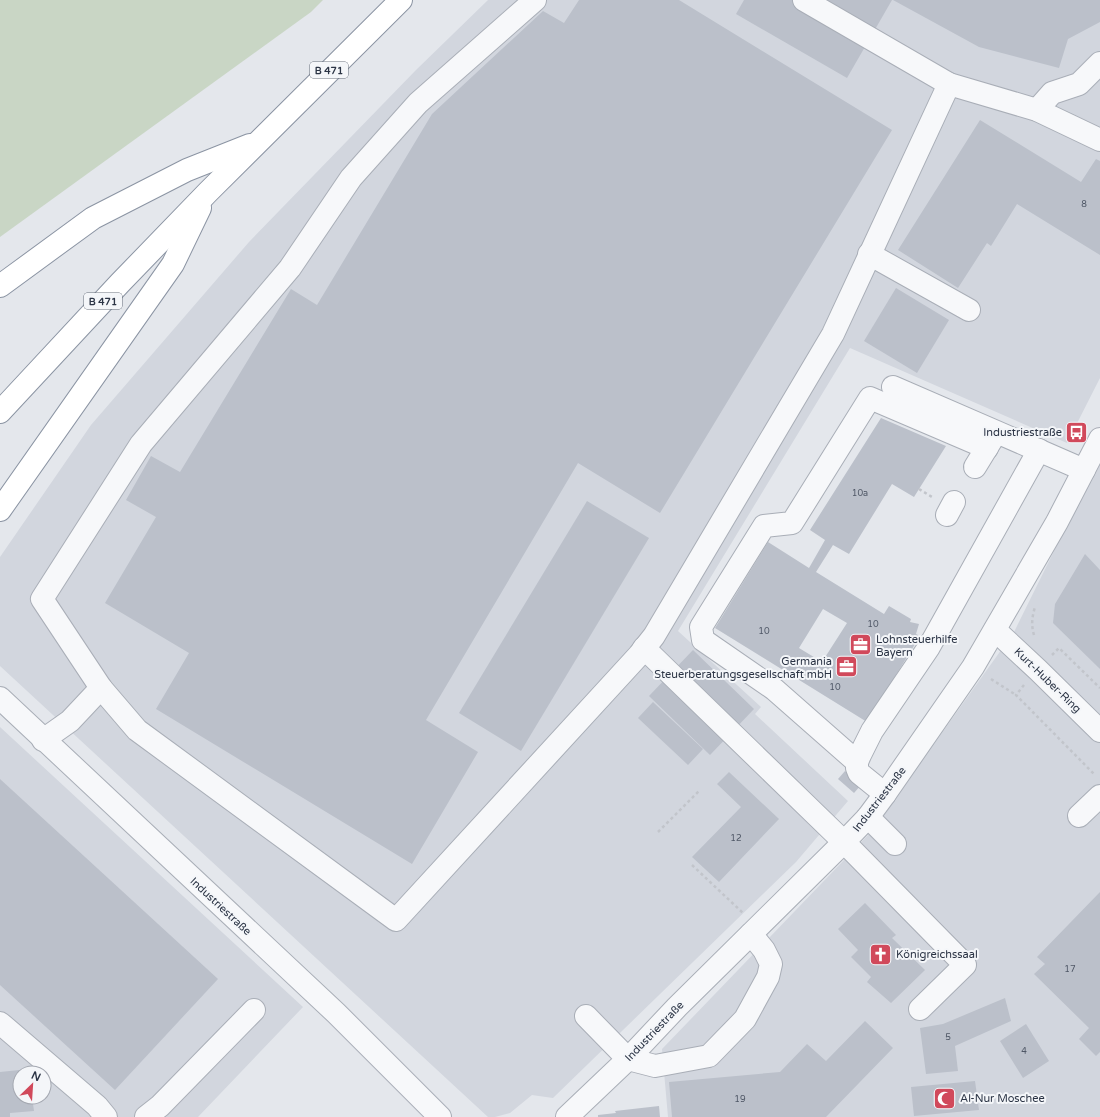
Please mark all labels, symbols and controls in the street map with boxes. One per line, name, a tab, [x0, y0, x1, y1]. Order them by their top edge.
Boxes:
road number: B 471	[310, 62, 348, 78]
house number: 8	[1081, 199, 1087, 210]
road number: B 471	[84, 293, 122, 309]
bus stop icon: Industriestraße	[1064, 419, 1090, 445]
place label: Industriestraße	[983, 426, 1062, 439]
house number: 10a	[852, 488, 868, 499]
house number: 10	[867, 619, 879, 630]
house number: 10	[758, 626, 770, 637]
office icon: Lohnsteuerhilfe Bayern	[847, 632, 873, 658]
place label: Lohnsteuerhilfe Bayern	[876, 633, 957, 659]
street label: Kurt-Huber-Ring	[1012, 645, 1084, 716]
office icon: Germania Steuerberatungsgesellschaft mbH	[834, 654, 860, 680]
place label: Germania Steuerberatungsgesellschaft mbH	[654, 655, 832, 681]
house number: 10	[829, 682, 841, 693]
street label: Industriestraße	[850, 764, 909, 834]
house number: 12	[730, 833, 742, 844]
street label: Industriestraße	[187, 875, 254, 938]
church icon: Königreichssaal	[868, 941, 894, 967]
place label: Königreichssaal	[896, 948, 978, 961]
house number: 17	[1064, 964, 1076, 975]
street label: Industriestraße	[622, 999, 686, 1064]
house number: 5	[945, 1032, 951, 1043]
house number: 4	[1021, 1046, 1027, 1057]
north arrow	[12, 1065, 52, 1105]
text: N	[29, 1069, 43, 1084]
mosque icon: Al-Nur Moschee	[932, 1085, 958, 1111]
place label: Al-Nur Moschee	[960, 1092, 1045, 1105]
house number: 19	[734, 1094, 746, 1105]

